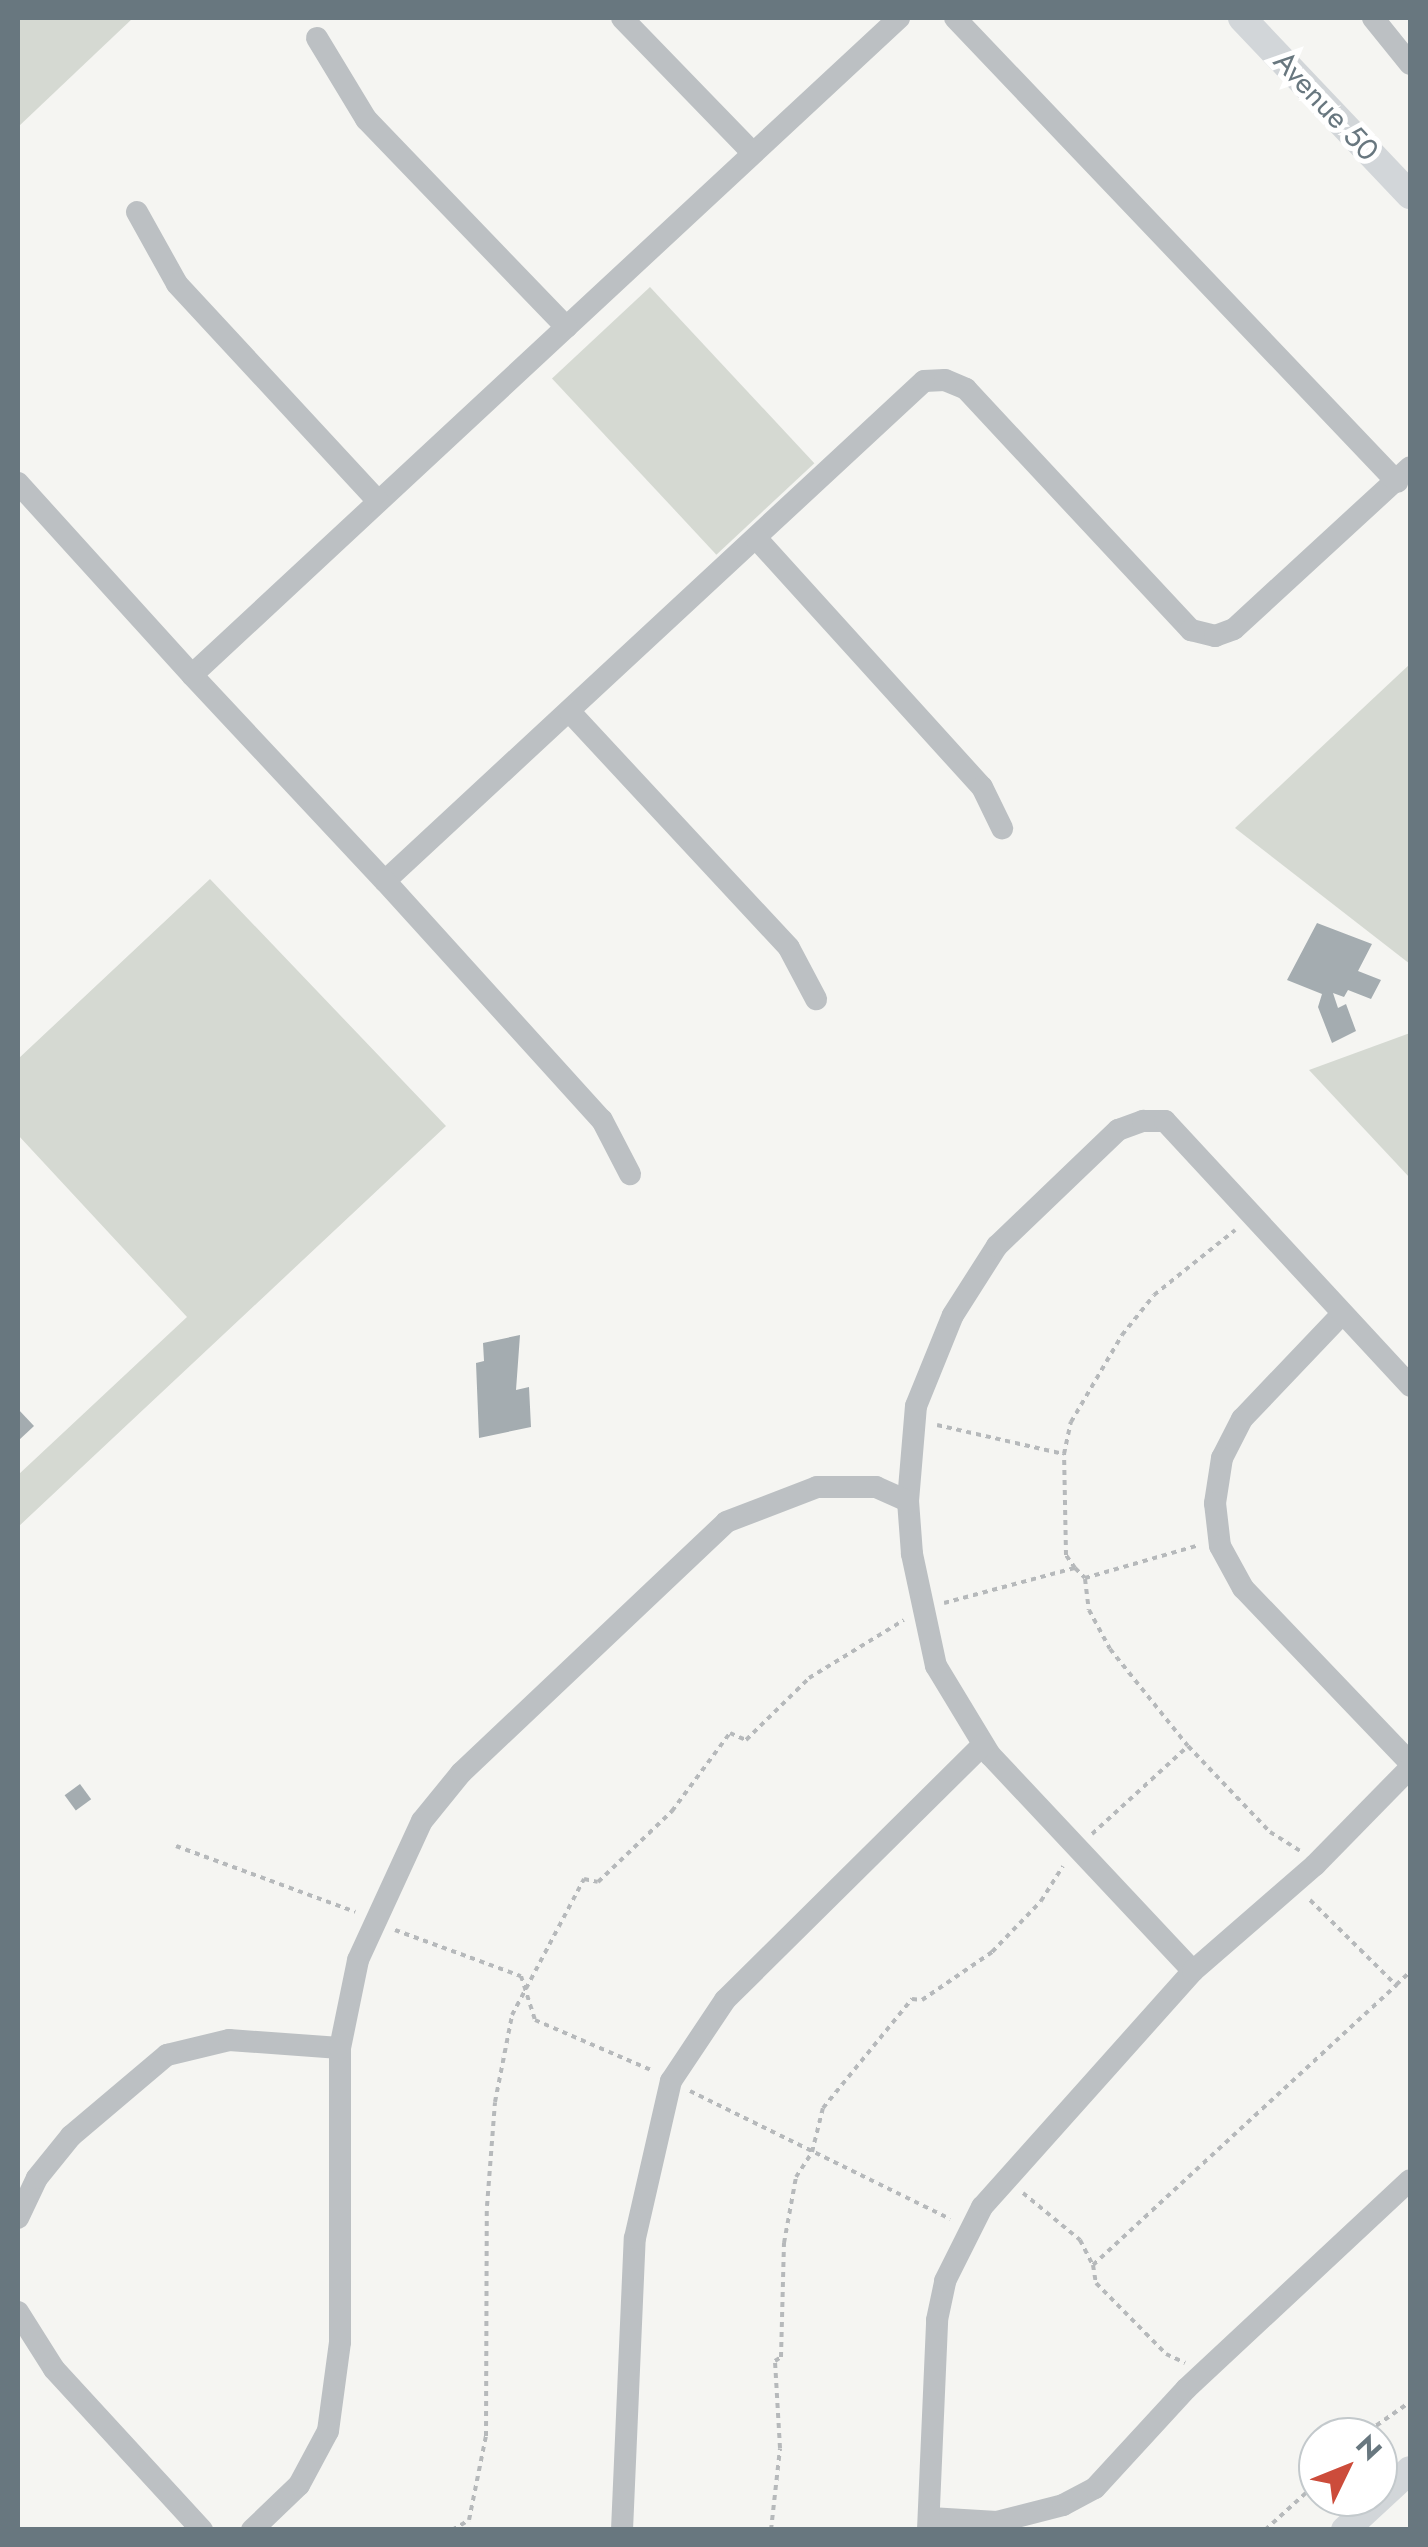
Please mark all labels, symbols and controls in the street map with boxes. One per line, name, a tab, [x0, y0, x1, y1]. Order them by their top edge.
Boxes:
street label: Avenue 50	[1266, 43, 1386, 169]
north arrow	[1298, 2417, 1398, 2517]
text: N	[1346, 2425, 1391, 2470]

